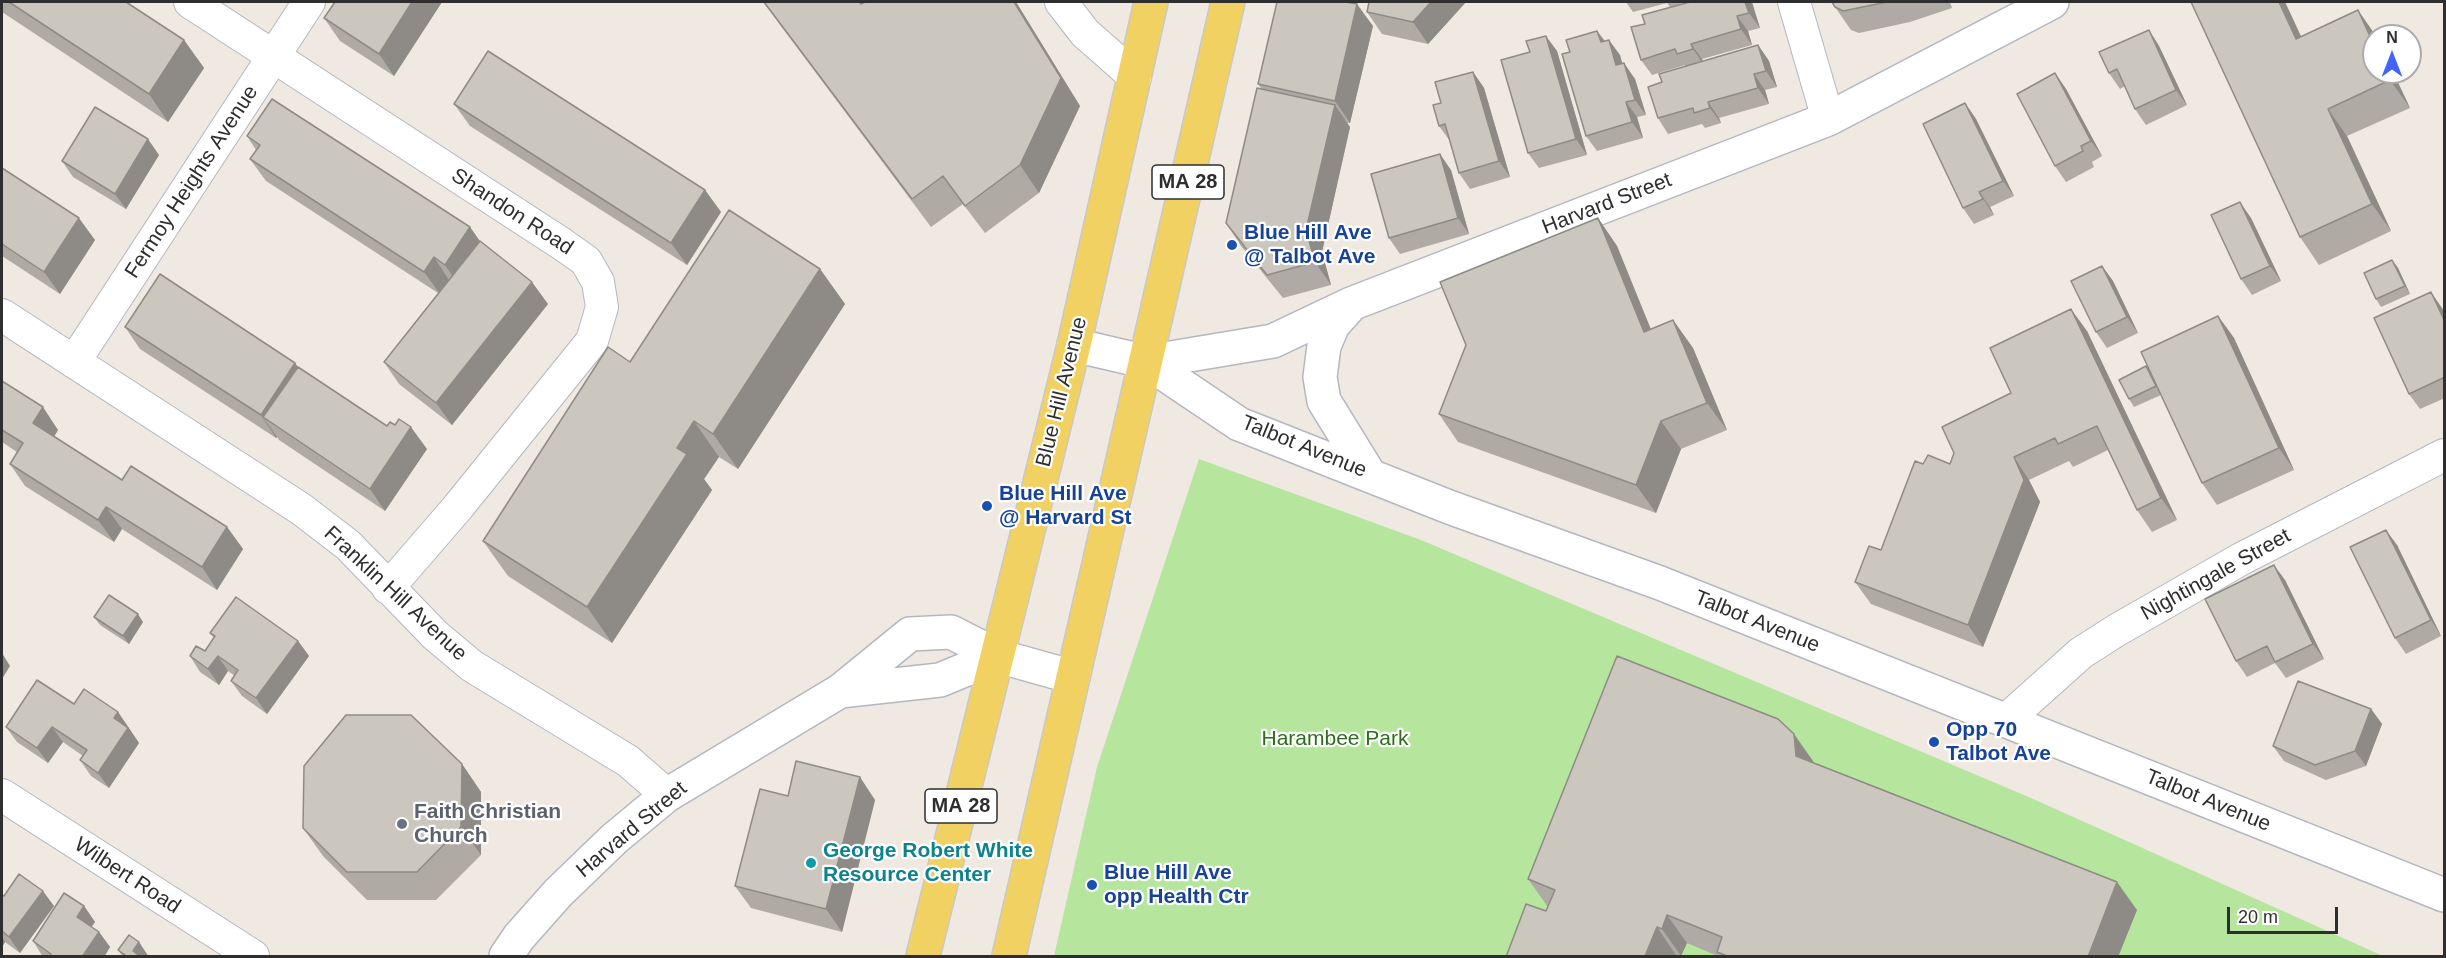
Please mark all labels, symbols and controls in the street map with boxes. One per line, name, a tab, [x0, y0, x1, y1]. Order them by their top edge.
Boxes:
north arrow	[2362, 24, 2422, 84]
text: N	[2386, 29, 2398, 46]
street label: Fermoy Heights Avenue	[120, 81, 264, 283]
street label: Shandon Road	[446, 163, 578, 261]
road number: MA 28	[1152, 165, 1224, 199]
street label: Harvard Street	[1539, 168, 1675, 240]
place label: Blue Hill Ave @ Talbot Ave	[1244, 220, 1375, 270]
marker: Blue Hill Ave @ Talbot Ave	[1225, 238, 1239, 252]
street label: Blue Hill Avenue	[1031, 314, 1093, 470]
street label: Talbot Avenue	[1238, 410, 1370, 484]
place label: Blue Hill Ave @ Harvard St	[999, 481, 1132, 531]
marker: Blue Hill Ave @ Harvard St	[980, 499, 994, 513]
street label: Franklin Hill Avenue	[318, 521, 472, 667]
street label: Nightingale Street	[2137, 524, 2295, 626]
street label: Talbot Avenue	[1691, 585, 1823, 659]
place label: Opp 70 Talbot Ave	[1946, 717, 2051, 767]
park label: Harambee Park	[1261, 726, 1409, 752]
marker: Opp 70 Talbot Ave	[1927, 735, 1941, 749]
street label: Talbot Avenue	[2142, 764, 2274, 838]
street label: Harvard Street	[572, 776, 692, 884]
road number: MA 28	[925, 789, 997, 823]
place label: Faith Christian Church	[414, 799, 561, 849]
marker: Faith Christian Church	[395, 817, 409, 831]
street label: Wilbert Road	[69, 832, 185, 920]
place label: George Robert White Resource Center	[823, 838, 1033, 888]
marker: George Robert White Resource Center	[804, 856, 818, 870]
place label: Blue Hill Ave opp Health Ctr	[1104, 860, 1249, 910]
marker: Blue Hill Ave opp Health Ctr	[1085, 878, 1099, 892]
scale bar	[2230, 895, 2341, 933]
text: 20 m	[2238, 907, 2278, 927]

